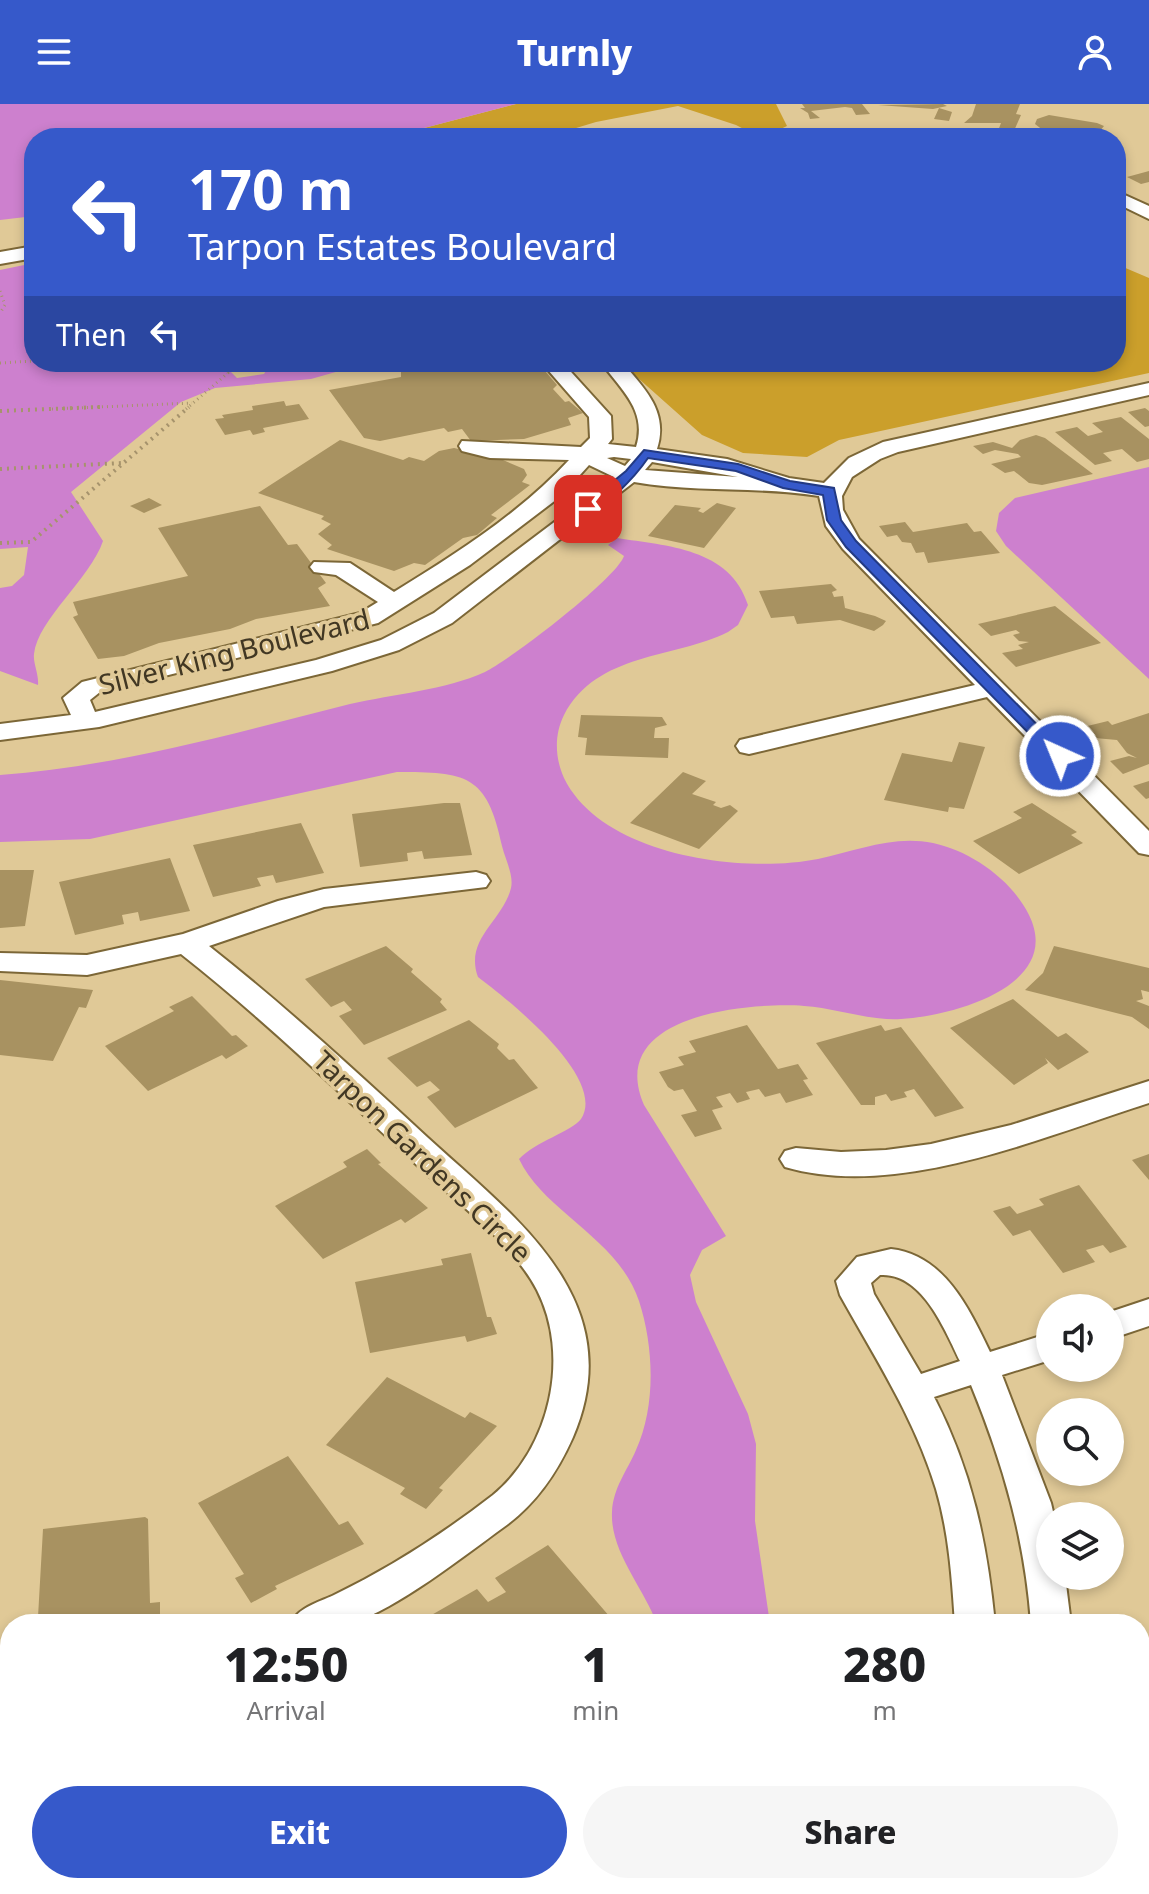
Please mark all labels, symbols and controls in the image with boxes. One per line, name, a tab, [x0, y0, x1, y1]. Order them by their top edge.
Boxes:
text: Turnly	[517, 28, 632, 77]
icon: menu	[32, 30, 76, 74]
icon: person	[1073, 30, 1117, 74]
text: 170 m	[188, 150, 353, 226]
icon: left	[56, 160, 160, 264]
text: Tarpon Estates Boulevard	[188, 222, 617, 271]
icon: left	[143, 312, 187, 356]
text: Then	[56, 314, 127, 355]
pin	[554, 475, 622, 543]
icon: arrive	[566, 487, 610, 531]
street label: Silver King Boulevard	[94, 599, 374, 703]
position arrow	[1018, 714, 1102, 798]
street label: Tarpon Gardens Circle	[306, 1042, 540, 1270]
map controls	[1036, 1294, 1124, 1590]
button: sound	[1036, 1294, 1124, 1382]
button: search	[1036, 1398, 1124, 1486]
button: layers	[1036, 1502, 1124, 1590]
text: 12:50	[224, 1631, 348, 1696]
text: 1	[582, 1631, 610, 1696]
text: 280	[843, 1631, 926, 1696]
text: Arrival	[246, 1692, 326, 1728]
text: min	[572, 1692, 619, 1728]
text: m	[872, 1692, 897, 1728]
button: Exit	[32, 1786, 567, 1878]
button: Share	[583, 1786, 1118, 1878]

